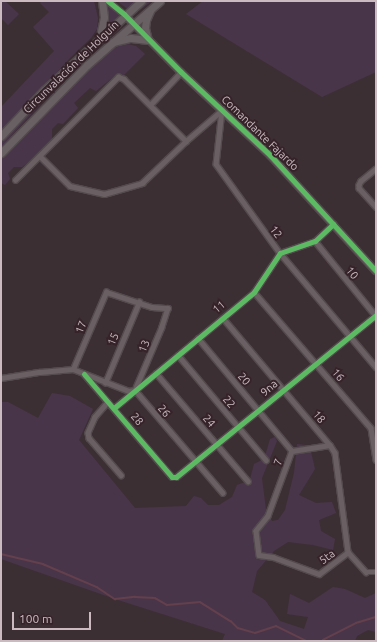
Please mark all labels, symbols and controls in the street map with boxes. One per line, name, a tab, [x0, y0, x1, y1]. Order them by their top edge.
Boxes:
street label: Circunvalación de Holguín	[21, 18, 121, 116]
street label: Comandante Fajardo	[219, 93, 301, 173]
street label: 12	[267, 223, 285, 241]
street label: 10	[343, 264, 361, 282]
street label: 11	[210, 298, 228, 316]
street label: 17	[73, 319, 89, 335]
street label: 15	[105, 331, 121, 347]
street label: 13	[136, 338, 152, 354]
street label: 16	[329, 366, 347, 384]
street label: 20	[235, 370, 253, 388]
street label: 9na	[258, 377, 280, 399]
street label: 22	[220, 393, 238, 411]
street label: 26	[155, 402, 173, 420]
street label: 18	[310, 408, 328, 426]
street label: 28	[128, 410, 146, 428]
street label: 24	[200, 412, 218, 430]
street label: 7	[271, 457, 285, 467]
street label: 5ta	[317, 547, 337, 567]
scale bar	[14, 604, 93, 630]
text: 100 m	[19, 612, 52, 625]

